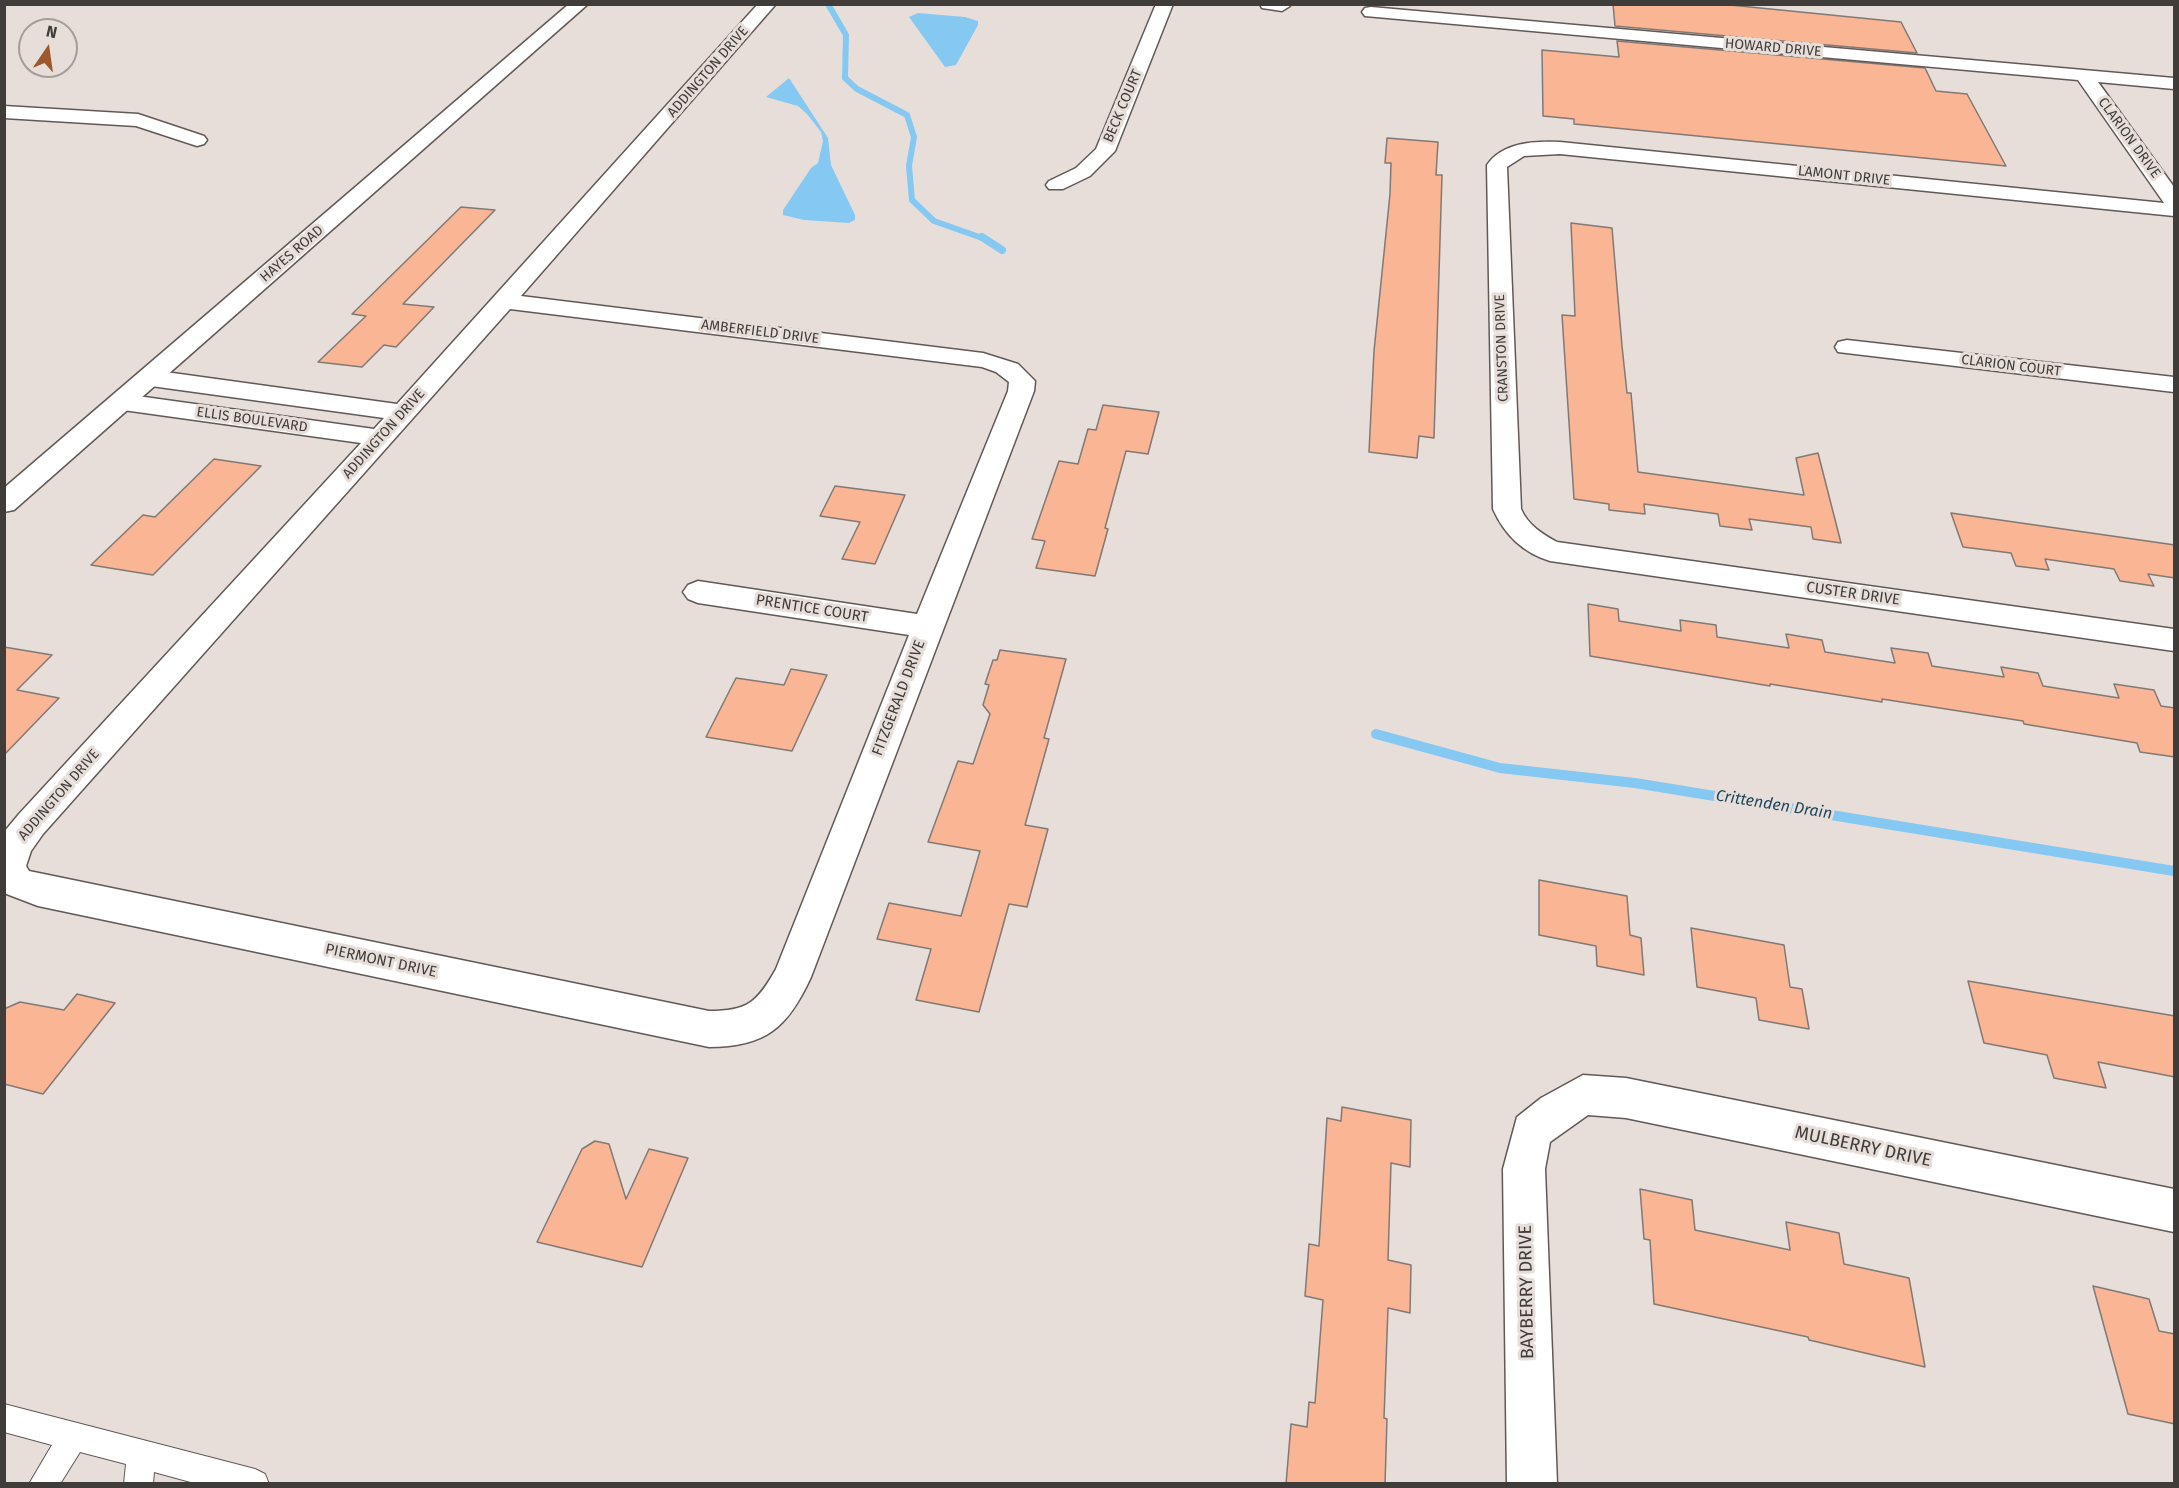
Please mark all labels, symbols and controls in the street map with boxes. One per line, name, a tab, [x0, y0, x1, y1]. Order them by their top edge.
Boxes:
north arrow	[18, 18, 78, 78]
text: N	[44, 21, 59, 42]
street label: ADDINGTON DRIVE	[664, 23, 752, 121]
street label: HOWARD DRIVE	[1724, 35, 1822, 61]
street label: BECK COURT	[1100, 67, 1146, 145]
street label: CLARION DRIVE	[2094, 95, 2164, 181]
street label: LAMONT DRIVE	[1797, 163, 1891, 189]
street label: HAYES ROAD	[257, 222, 327, 286]
street label: CRANSTON DRIVE	[1492, 294, 1512, 402]
street label: AMBERFIELD DRIVE	[700, 316, 820, 348]
street label: CLARION COURT	[1960, 352, 2062, 380]
street label: ADDINGTON DRIVE	[339, 386, 429, 482]
street label: ELLIS BOULEVARD	[195, 404, 309, 436]
street label: CUSTER DRIVE	[1805, 579, 1901, 609]
street label: PRENTICE COURT	[755, 591, 869, 627]
street label: FITZGERALD DRIVE	[869, 638, 929, 758]
street label: ADDINGTON DRIVE	[15, 746, 103, 844]
water label: Crittenden Drain	[1714, 786, 1834, 824]
street label: PIERMONT DRIVE	[324, 940, 438, 982]
street label: MULBERRY DRIVE	[1793, 1122, 1933, 1172]
street label: BAYBERRY DRIVE	[1515, 1225, 1539, 1359]

